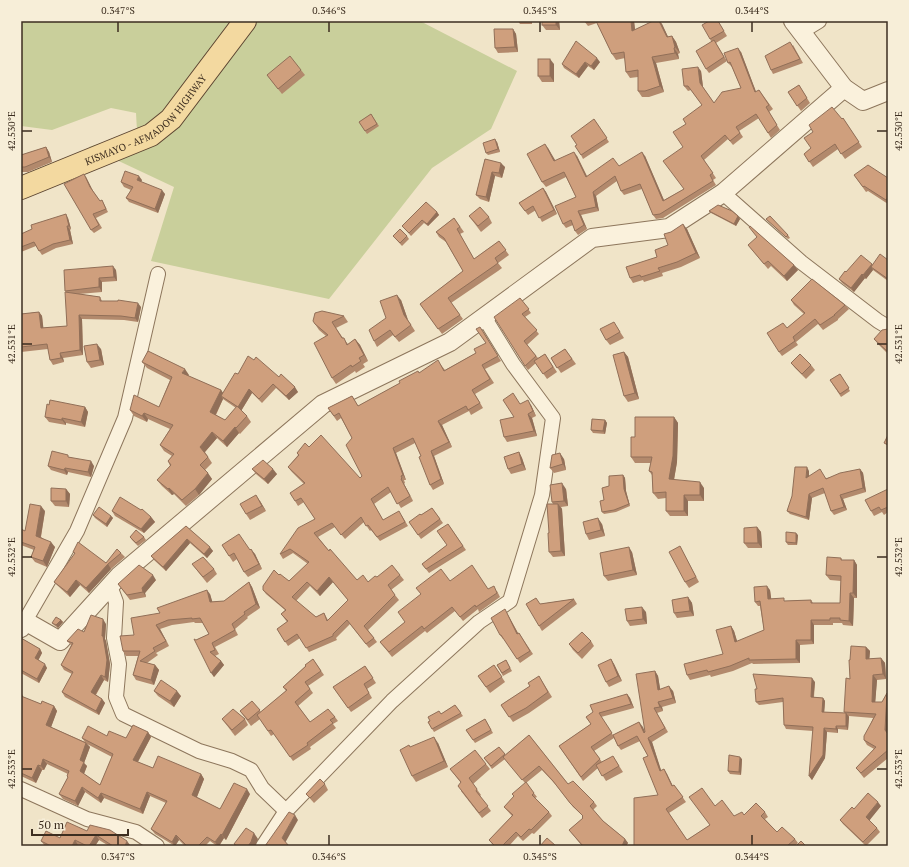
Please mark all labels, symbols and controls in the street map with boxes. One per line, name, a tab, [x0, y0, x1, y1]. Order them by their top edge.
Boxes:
text: 0.347°S	[101, 4, 135, 17]
text: 0.346°S	[312, 4, 346, 17]
text: 0.345°S	[523, 4, 557, 17]
text: 0.344°S	[735, 4, 769, 17]
street label: KISMAYO - AFMADOW HIGHWAY	[83, 71, 209, 168]
text: 42.530°E	[5, 111, 18, 151]
text: 42.530°E	[892, 111, 905, 151]
text: 42.531°E	[5, 324, 18, 364]
text: 42.531°E	[892, 324, 905, 364]
text: 42.532°E	[5, 537, 18, 577]
text: 42.532°E	[892, 537, 905, 577]
text: 42.533°E	[5, 749, 18, 789]
text: 42.533°E	[892, 749, 905, 789]
scale bar	[32, 811, 128, 837]
text: 50 m	[38, 817, 65, 832]
text: 0.347°S	[101, 850, 135, 863]
text: 0.346°S	[312, 850, 346, 863]
text: 0.345°S	[523, 850, 557, 863]
text: 0.344°S	[735, 850, 769, 863]

